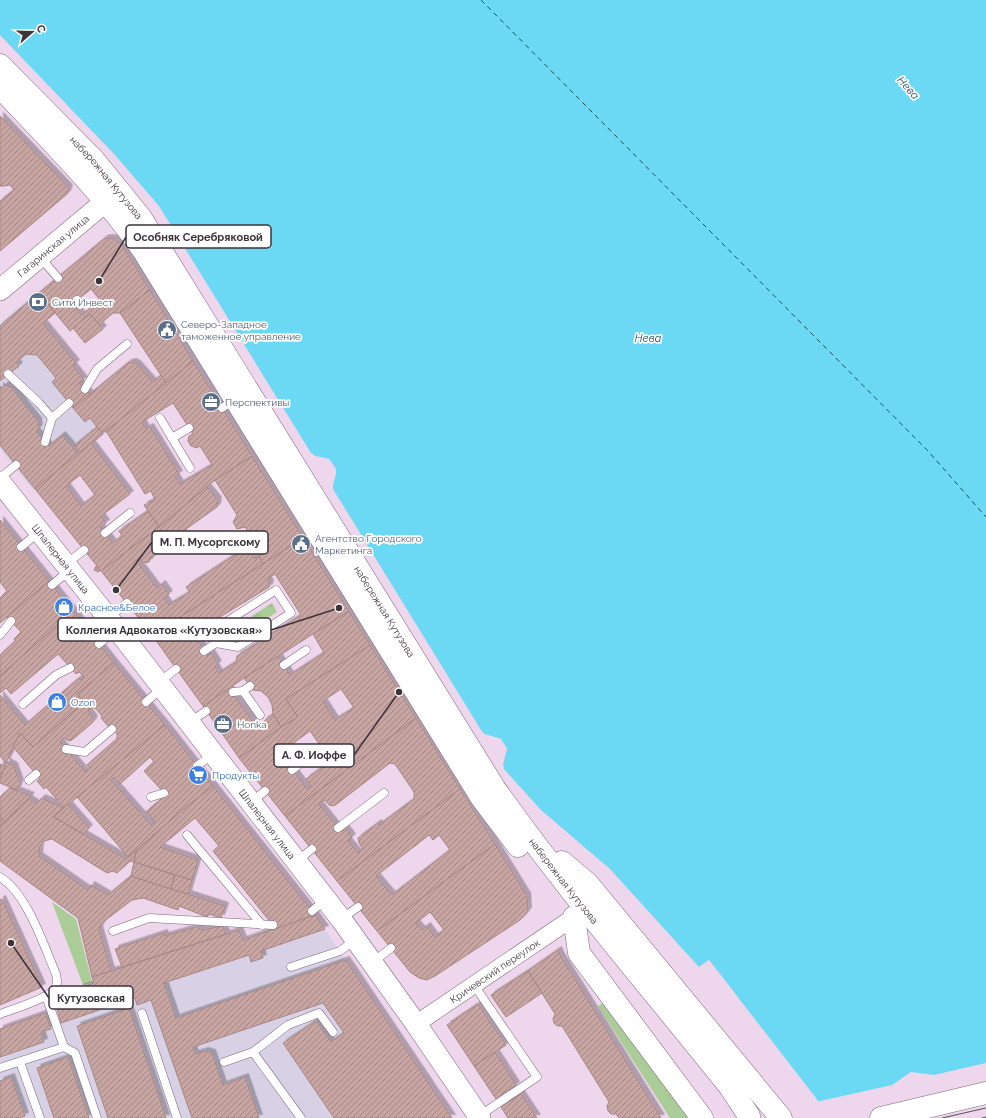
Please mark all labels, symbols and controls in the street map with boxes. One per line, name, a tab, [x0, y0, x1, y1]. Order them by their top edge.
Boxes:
north arrow	[12, 12, 52, 52]
text: С	[34, 23, 48, 35]
water label: Нева	[894, 74, 922, 103]
street label: набережная Кутузова	[68, 134, 145, 221]
street label: Гагаринская улица	[15, 212, 91, 279]
callout: Особняк Серебряковой	[126, 225, 271, 248]
text: Особняк Серебряковой	[133, 231, 263, 244]
bank icon: Сити Инвест	[27, 291, 49, 313]
place label: Сити Инвест	[52, 297, 113, 308]
public building icon: Северо-Западное таможенное управление	[156, 319, 178, 341]
place label: Северо-Западное таможенное управление	[181, 319, 301, 342]
water label: Нева	[635, 332, 662, 345]
office icon: Перспективы	[200, 391, 222, 413]
place label: Перспективы	[225, 397, 289, 408]
street label: Шпалерная улица	[30, 522, 92, 596]
callout: М. П. Мусоргскому	[152, 531, 268, 554]
public building icon: Агентство Городского Маркетинга	[290, 533, 312, 555]
place label: Агентство Городского Маркетинга	[315, 533, 422, 556]
text: М. П. Мусоргскому	[160, 536, 260, 549]
street label: набережная Кутузова	[352, 564, 417, 659]
shop icon: Красное&Белое	[53, 596, 75, 618]
place label: Красное&Белое	[78, 602, 156, 613]
callout: Коллегия Адвокатов «Кутузовская»	[58, 618, 271, 641]
text: Коллегия Адвокатов «Кутузовская»	[66, 624, 262, 637]
shop icon: Ozon	[46, 691, 68, 713]
place label: Ozon	[71, 697, 95, 708]
office icon: Honka	[212, 713, 234, 735]
place label: Honka	[237, 719, 267, 730]
callout: А. Ф. Иоффе	[274, 744, 354, 767]
text: А. Ф. Иоффе	[282, 749, 347, 762]
supermarket icon: Продукты	[187, 764, 209, 786]
place label: Продукты	[212, 770, 259, 781]
street label: Шпалерная улица	[237, 787, 298, 861]
street label: набережная Кутузова	[527, 836, 601, 926]
street label: Кричевский переулок	[448, 937, 542, 1005]
callout: Кутузовская	[49, 986, 133, 1009]
text: Кутузовская	[57, 992, 125, 1005]

